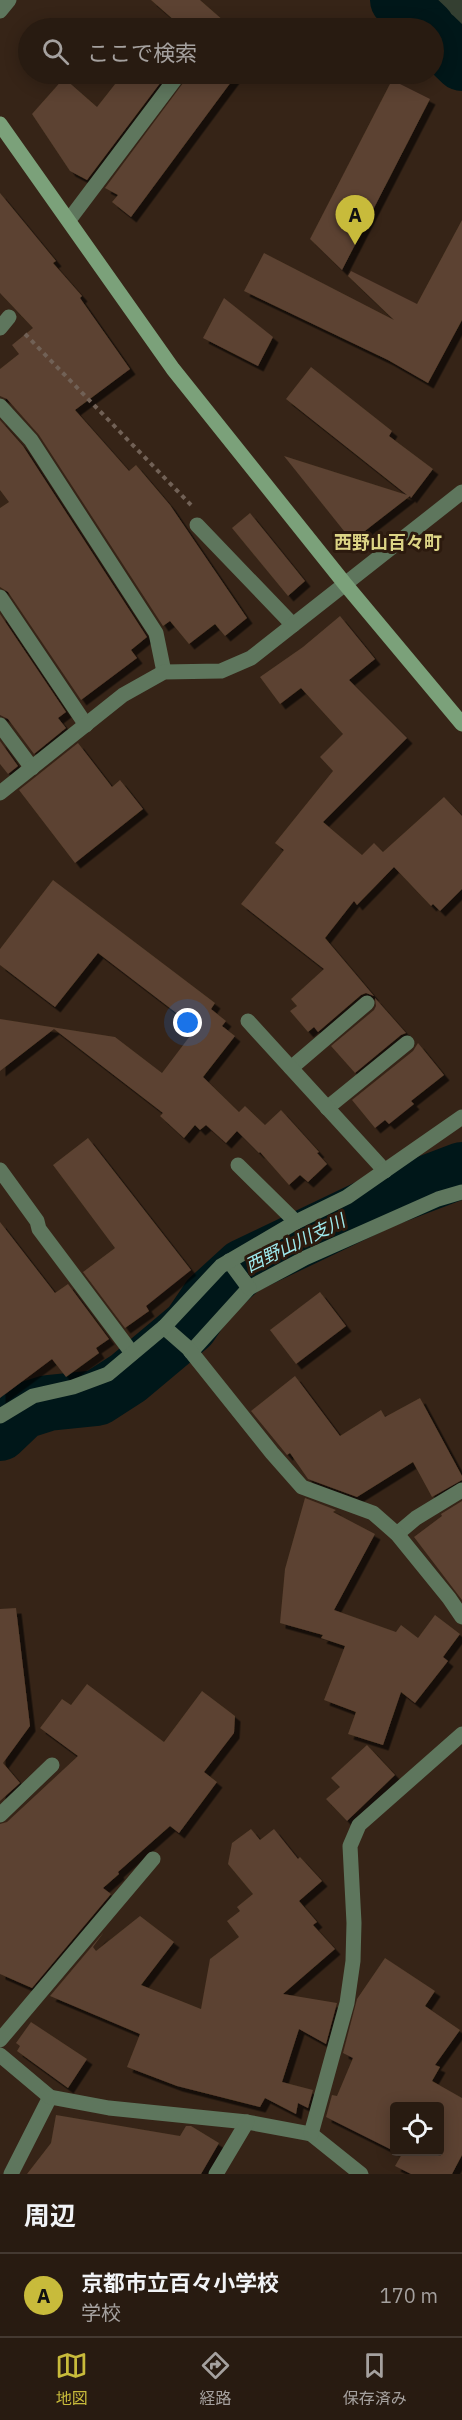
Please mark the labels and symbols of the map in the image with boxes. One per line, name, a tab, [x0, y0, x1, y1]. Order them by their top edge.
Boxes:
pin: A	[336, 196, 374, 245]
district label: 西野山百々町	[334, 531, 442, 554]
your location	[173, 1008, 202, 1037]
water label: 西野山川支川	[241, 1208, 350, 1277]

